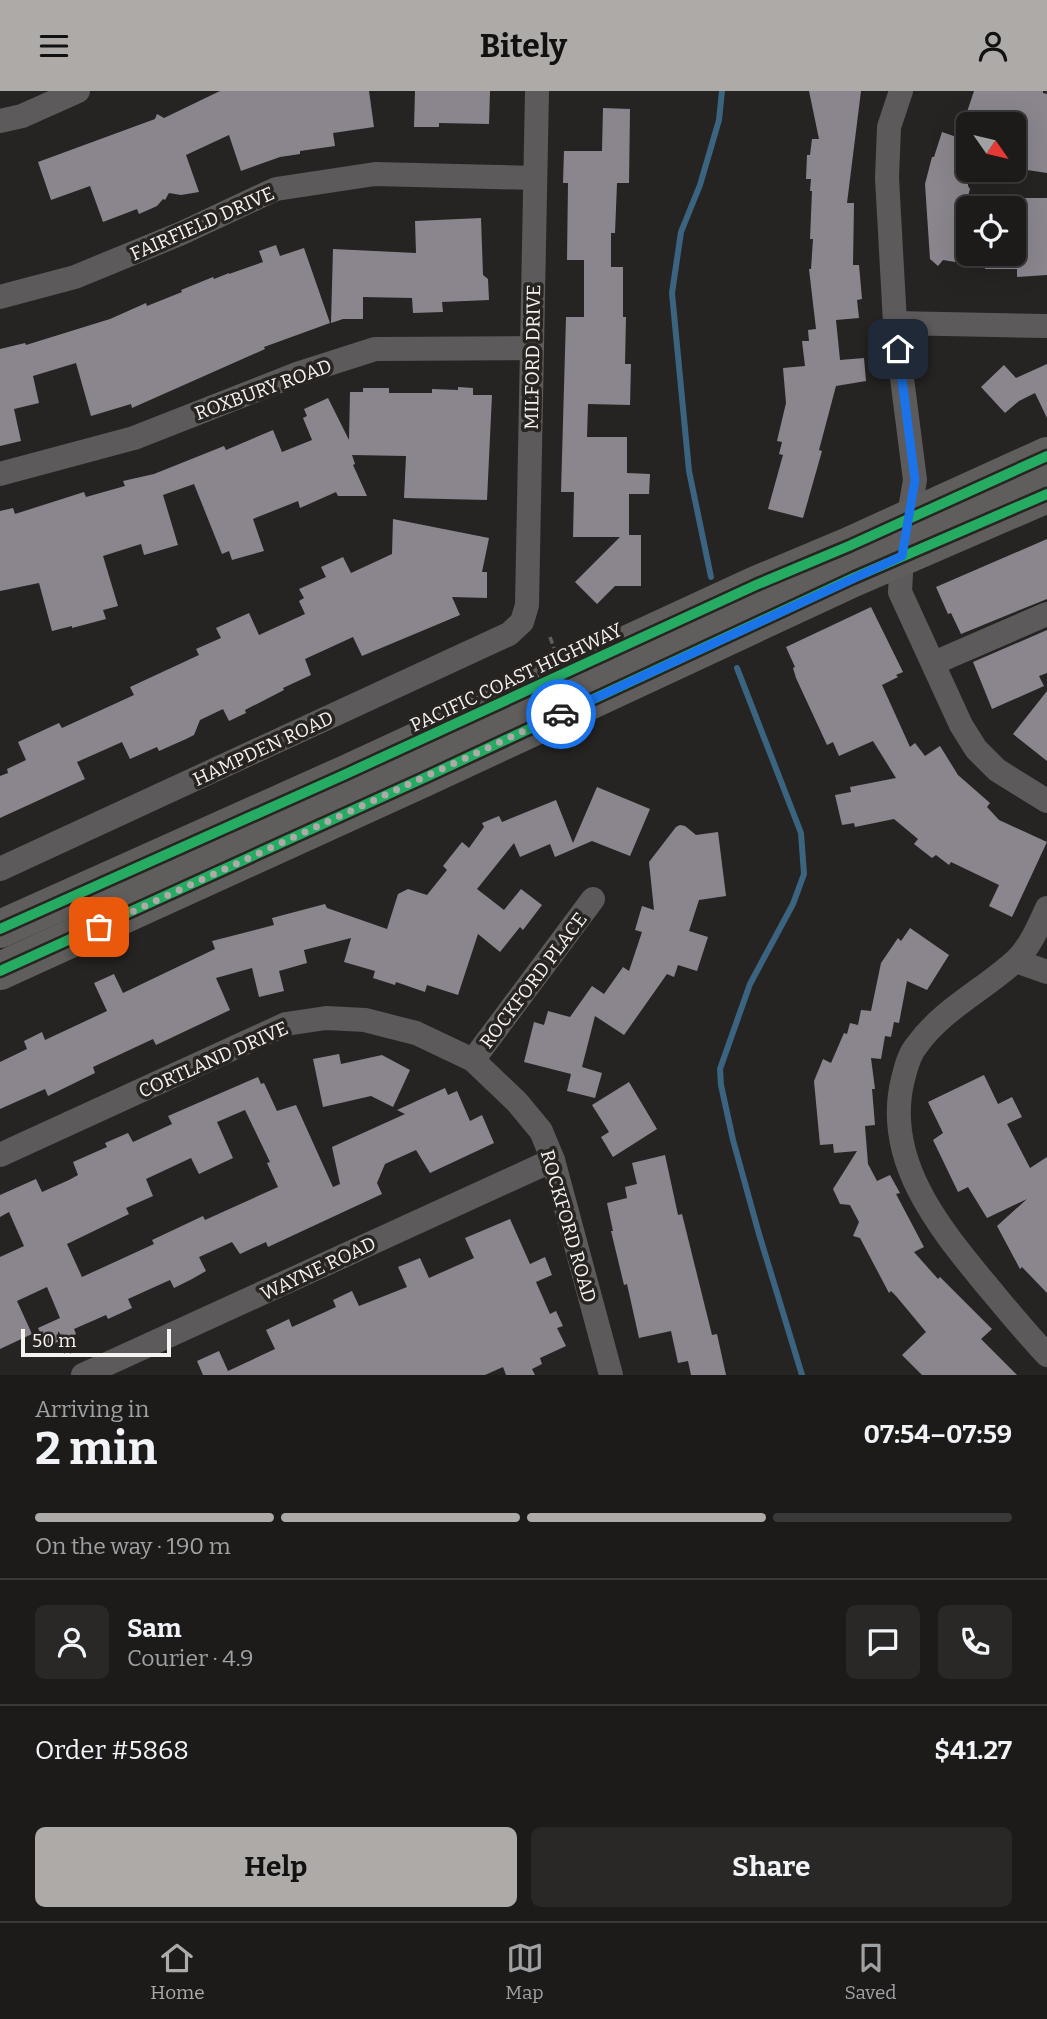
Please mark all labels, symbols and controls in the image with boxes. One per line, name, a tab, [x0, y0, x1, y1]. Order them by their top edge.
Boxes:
icon: menu	[35, 27, 73, 65]
text: Bitely	[480, 27, 567, 65]
icon: person	[974, 27, 1012, 65]
north arrow	[956, 112, 1026, 182]
map controls	[956, 112, 1026, 266]
street label: FAIRFIELD DRIVE	[127, 181, 278, 265]
button: locate	[956, 196, 1026, 266]
street label: MILFORD DRIVE	[520, 284, 545, 430]
pin	[868, 319, 928, 379]
icon: home	[879, 330, 917, 368]
street label: ROXBURY ROAD	[192, 354, 335, 425]
street label: PACIFIC COAST HIGHWAY	[406, 618, 627, 737]
courier	[526, 679, 596, 749]
icon: car	[542, 695, 580, 733]
street label: HAMPDEN ROAD	[190, 706, 337, 791]
pin	[69, 897, 129, 957]
icon: bag	[80, 908, 118, 946]
street label: ROCKFORD PLACE	[475, 908, 592, 1053]
street label: CORTLAND DRIVE	[135, 1016, 291, 1103]
street label: ROCKFORD ROAD	[536, 1147, 601, 1305]
street label: WAYNE ROAD	[257, 1232, 379, 1305]
scale bar	[21, 1326, 172, 1358]
text: 50 m	[32, 1329, 76, 1352]
text: Arriving in	[35, 1395, 149, 1423]
text: 07:54–07:59	[863, 1419, 1012, 1450]
text: 2 min	[35, 1421, 157, 1476]
text: On the way · 190 m	[35, 1532, 231, 1560]
button: person	[35, 1605, 109, 1679]
button: chat	[846, 1605, 920, 1679]
button: phone	[938, 1605, 1012, 1679]
text: Sam	[127, 1613, 182, 1644]
text: Courier · 4.9	[127, 1644, 254, 1672]
text: Order #5868	[35, 1735, 189, 1766]
text: $41.27	[934, 1735, 1012, 1766]
button: Help	[35, 1827, 517, 1907]
button: Share	[531, 1827, 1012, 1907]
tab: Home	[150, 1939, 205, 2004]
tab: Map	[505, 1939, 544, 2004]
tab: Saved	[844, 1939, 897, 2004]

